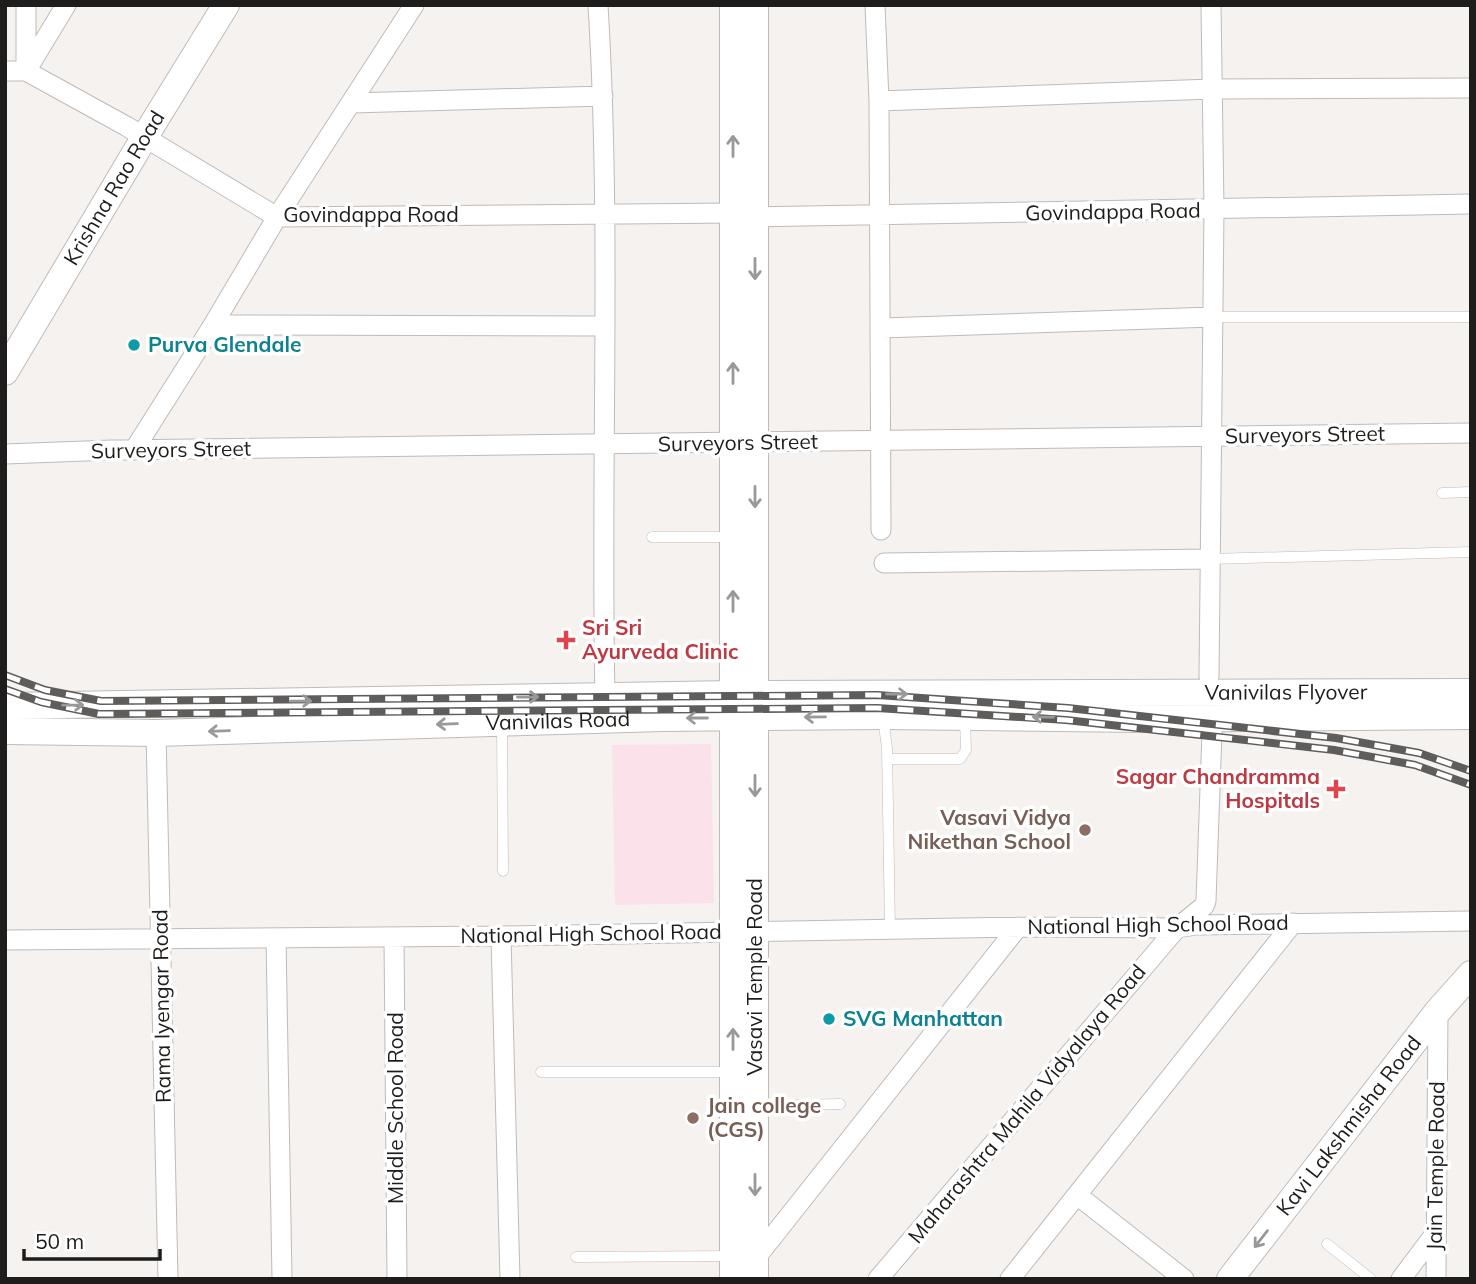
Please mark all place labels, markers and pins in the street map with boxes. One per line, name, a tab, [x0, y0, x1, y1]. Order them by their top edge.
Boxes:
place label: Purva Glendale	[148, 331, 301, 357]
marker: Purva Glendale	[126, 337, 142, 353]
place label: Sri Sri Ayurveda Clinic	[582, 614, 739, 664]
marker: Sri Sri Ayurveda Clinic	[556, 630, 576, 650]
place label: Sagar Chandramma Hospitals	[1116, 763, 1320, 813]
marker: Sagar Chandramma Hospitals	[1326, 779, 1346, 799]
place label: Vasavi Vidya Nikethan School	[908, 804, 1071, 854]
marker: Vasavi Vidya Nikethan School	[1077, 822, 1093, 838]
place label: SVG Manhattan	[843, 1005, 1003, 1031]
marker: SVG Manhattan	[821, 1011, 837, 1027]
place label: Jain college (CGS)	[707, 1092, 821, 1142]
marker: Jain college (CGS)	[685, 1110, 701, 1126]

